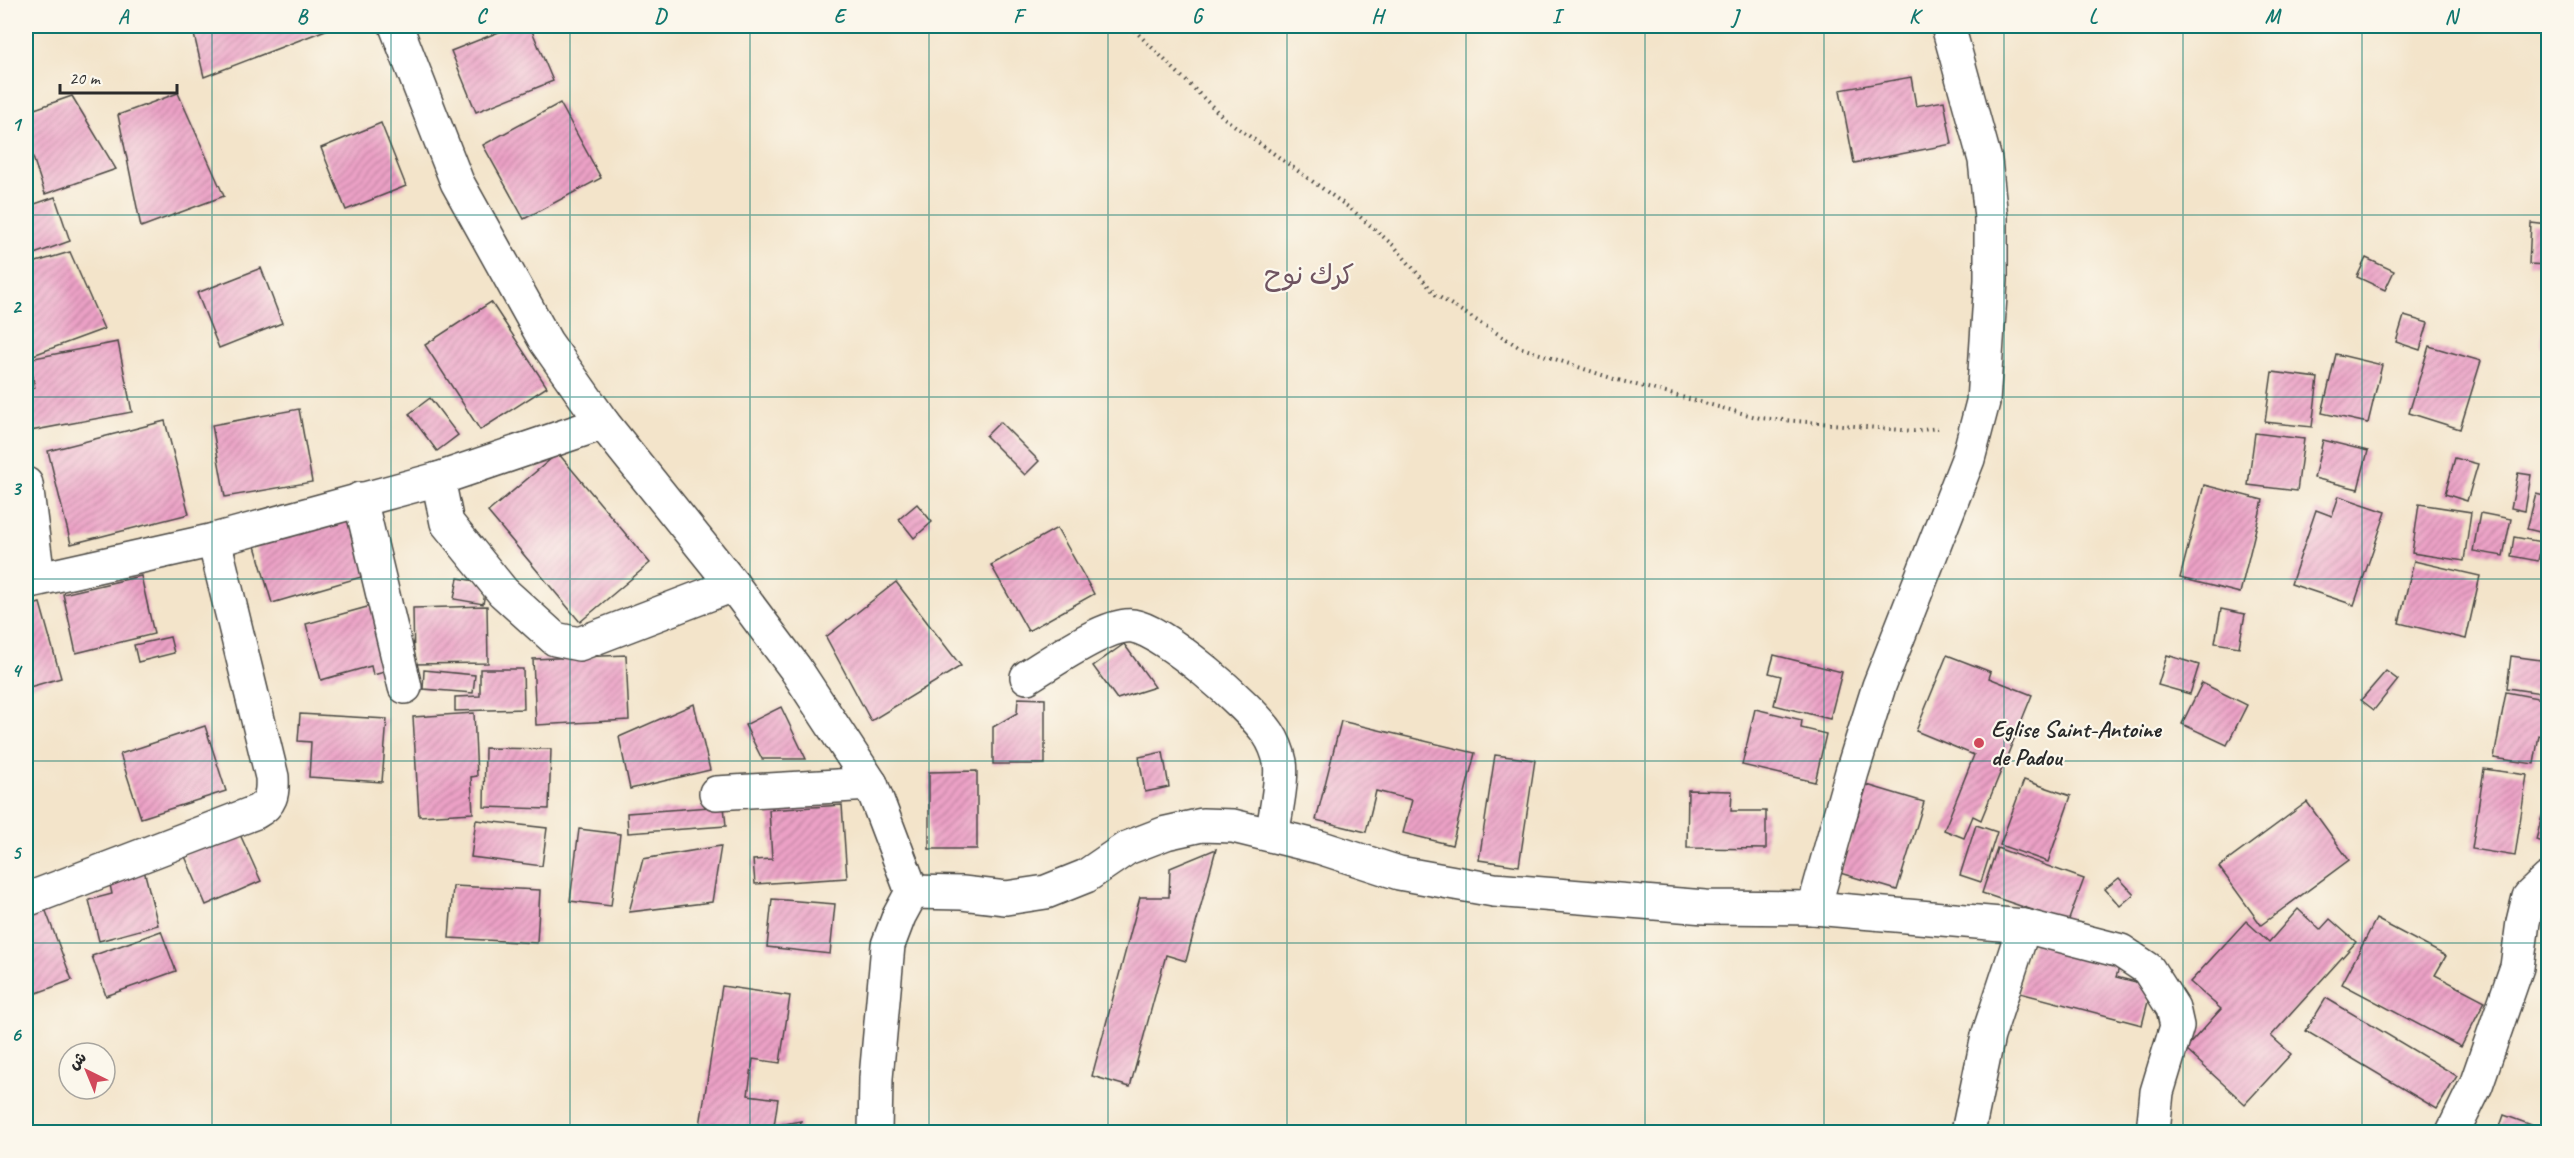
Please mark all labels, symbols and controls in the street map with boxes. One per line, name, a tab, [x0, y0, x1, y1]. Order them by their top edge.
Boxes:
text: A	[118, 4, 130, 29]
text: B	[297, 4, 309, 29]
text: C	[476, 4, 488, 29]
text: D	[654, 4, 668, 29]
text: E	[834, 4, 848, 29]
text: F	[1013, 4, 1027, 29]
text: G	[1192, 4, 1205, 29]
text: H	[1371, 4, 1386, 29]
text: I	[1552, 4, 1565, 29]
text: J	[1730, 4, 1742, 29]
text: K	[1909, 4, 1923, 29]
text: L	[2089, 4, 2099, 29]
text: M	[2265, 4, 2282, 29]
text: N	[2445, 4, 2461, 29]
scale bar	[60, 57, 177, 95]
text: 20 m	[69, 67, 102, 89]
text: 1	[12, 112, 23, 137]
district label: كرك نوح	[1264, 258, 1354, 292]
text: 2	[12, 294, 23, 319]
text: 3	[12, 476, 23, 501]
text: 4	[12, 658, 24, 683]
place label: Eglise Saint-Antoine de Padou	[1991, 714, 2163, 772]
marker: Eglise Saint-Antoine de Padou	[1972, 736, 1986, 750]
text: 5	[12, 840, 23, 865]
text: 6	[11, 1022, 22, 1047]
north arrow	[57, 1041, 117, 1101]
text: ش	[64, 1047, 91, 1074]

